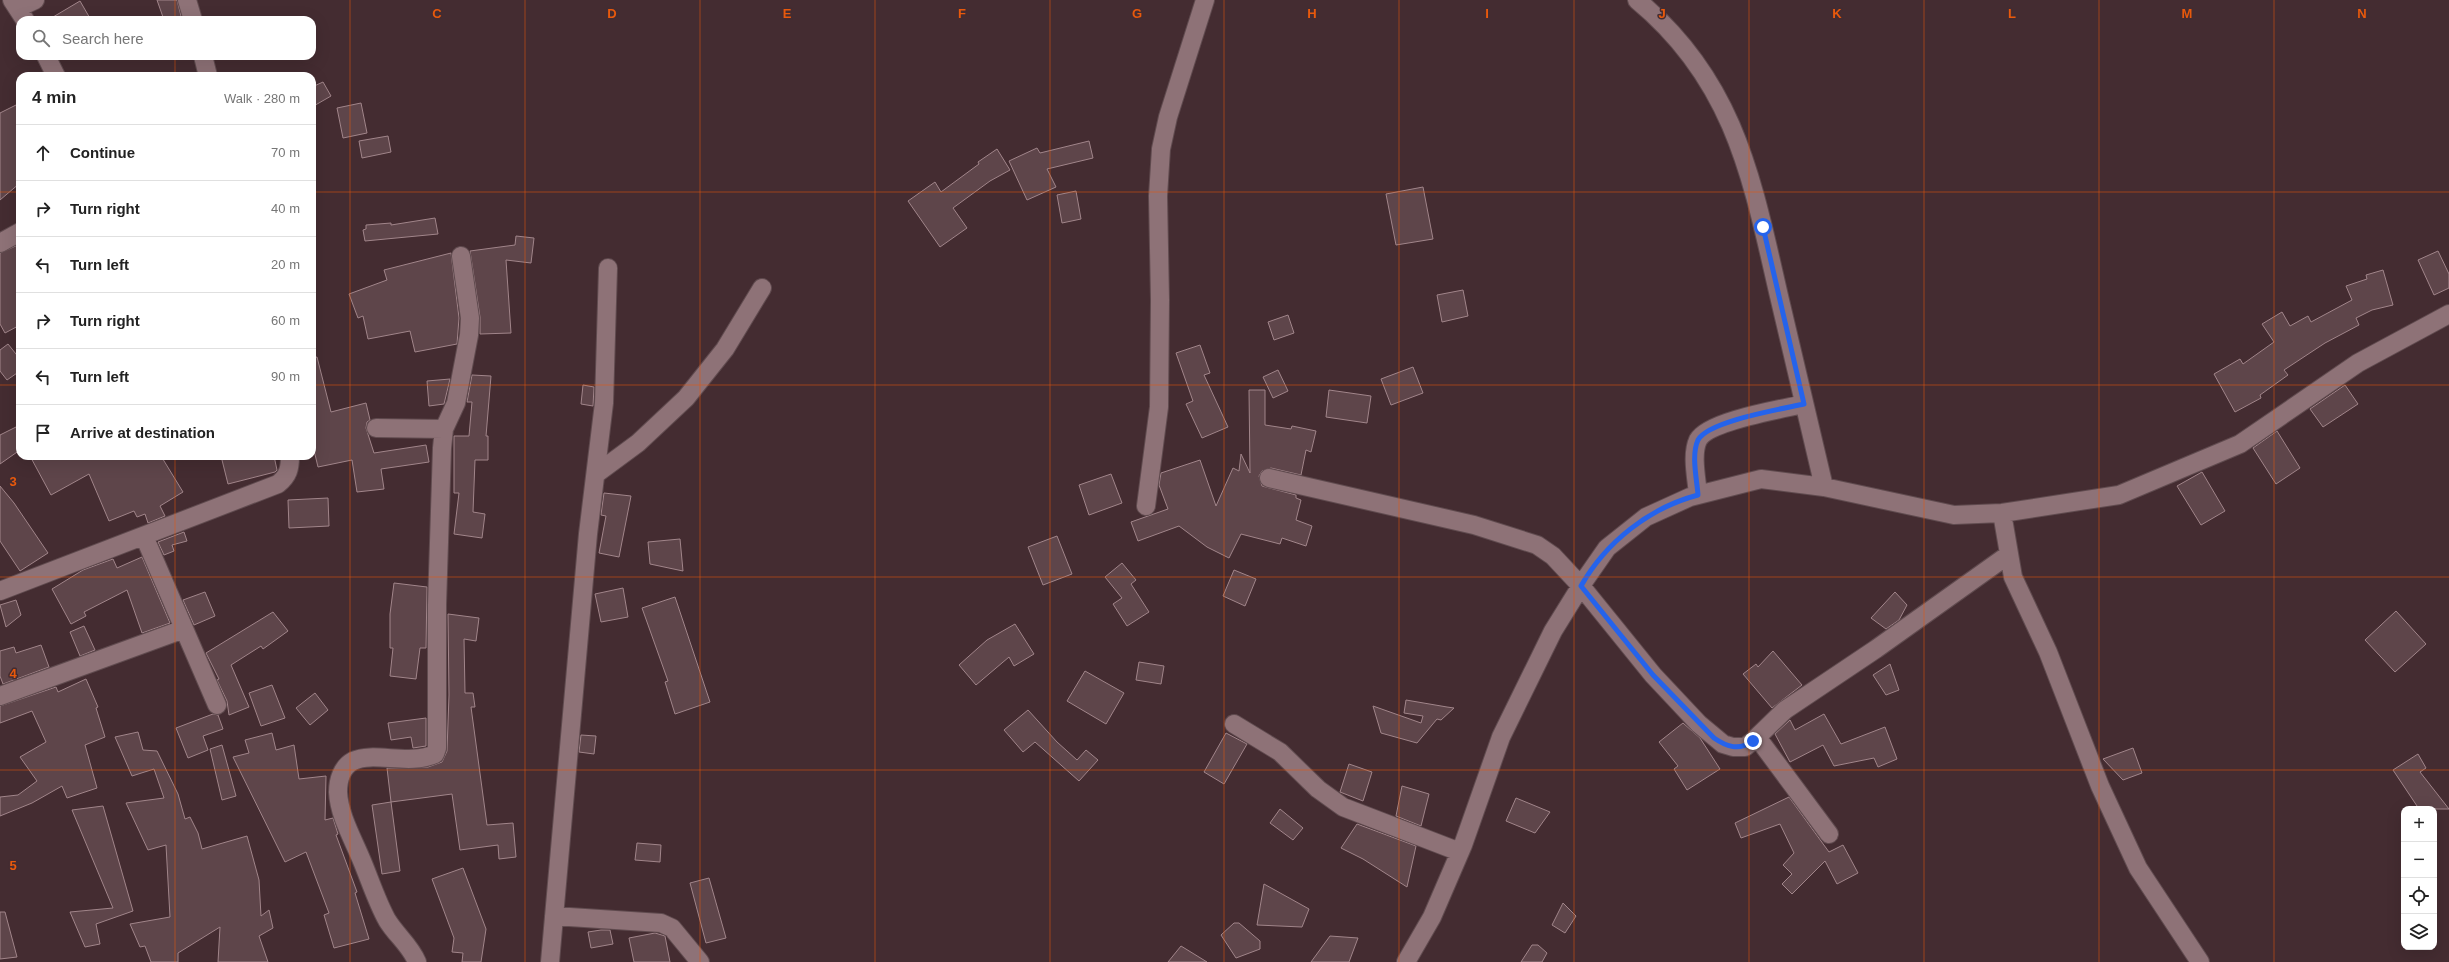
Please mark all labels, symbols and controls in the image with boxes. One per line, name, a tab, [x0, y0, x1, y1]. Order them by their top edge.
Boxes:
text: C	[432, 6, 442, 21]
text: D	[607, 6, 617, 21]
text: E	[783, 6, 792, 21]
text: F	[958, 6, 966, 21]
text: G	[1132, 6, 1142, 21]
text: H	[1307, 6, 1317, 21]
text: I	[1485, 6, 1489, 21]
text: J	[1658, 6, 1666, 21]
text: K	[1832, 6, 1842, 21]
text: L	[2008, 6, 2016, 21]
text: M	[2182, 6, 2192, 21]
text: N	[2357, 6, 2367, 21]
search box	[16, 16, 316, 60]
icon: search	[30, 27, 52, 49]
text: Search here	[62, 30, 144, 47]
text: 4 min	[32, 88, 76, 107]
text: Walk · 280 m	[224, 91, 300, 106]
icon: ahead	[32, 142, 54, 164]
text: Continue	[70, 144, 135, 161]
text: 70 m	[271, 145, 300, 160]
icon: right	[32, 198, 54, 220]
text: Turn right	[70, 200, 140, 217]
text: 40 m	[271, 201, 300, 216]
route start	[1754, 218, 1772, 236]
icon: left	[32, 254, 54, 276]
text: Turn left	[70, 256, 129, 273]
text: 20 m	[271, 257, 300, 272]
icon: right	[32, 310, 54, 332]
text: Turn right	[70, 312, 140, 329]
text: 60 m	[271, 313, 300, 328]
icon: left	[32, 366, 54, 388]
text: Turn left	[70, 368, 129, 385]
text: 90 m	[271, 369, 300, 384]
icon: arrive	[32, 422, 54, 444]
text: Arrive at destination	[70, 424, 215, 441]
text: 3	[9, 474, 17, 489]
text: 4	[9, 666, 17, 681]
route end	[1744, 732, 1762, 750]
map controls	[2401, 806, 2437, 950]
button: +	[2401, 806, 2437, 842]
button: −	[2401, 842, 2437, 878]
text: 5	[9, 858, 17, 873]
button: locate	[2401, 878, 2437, 914]
button: layers	[2401, 914, 2437, 950]

